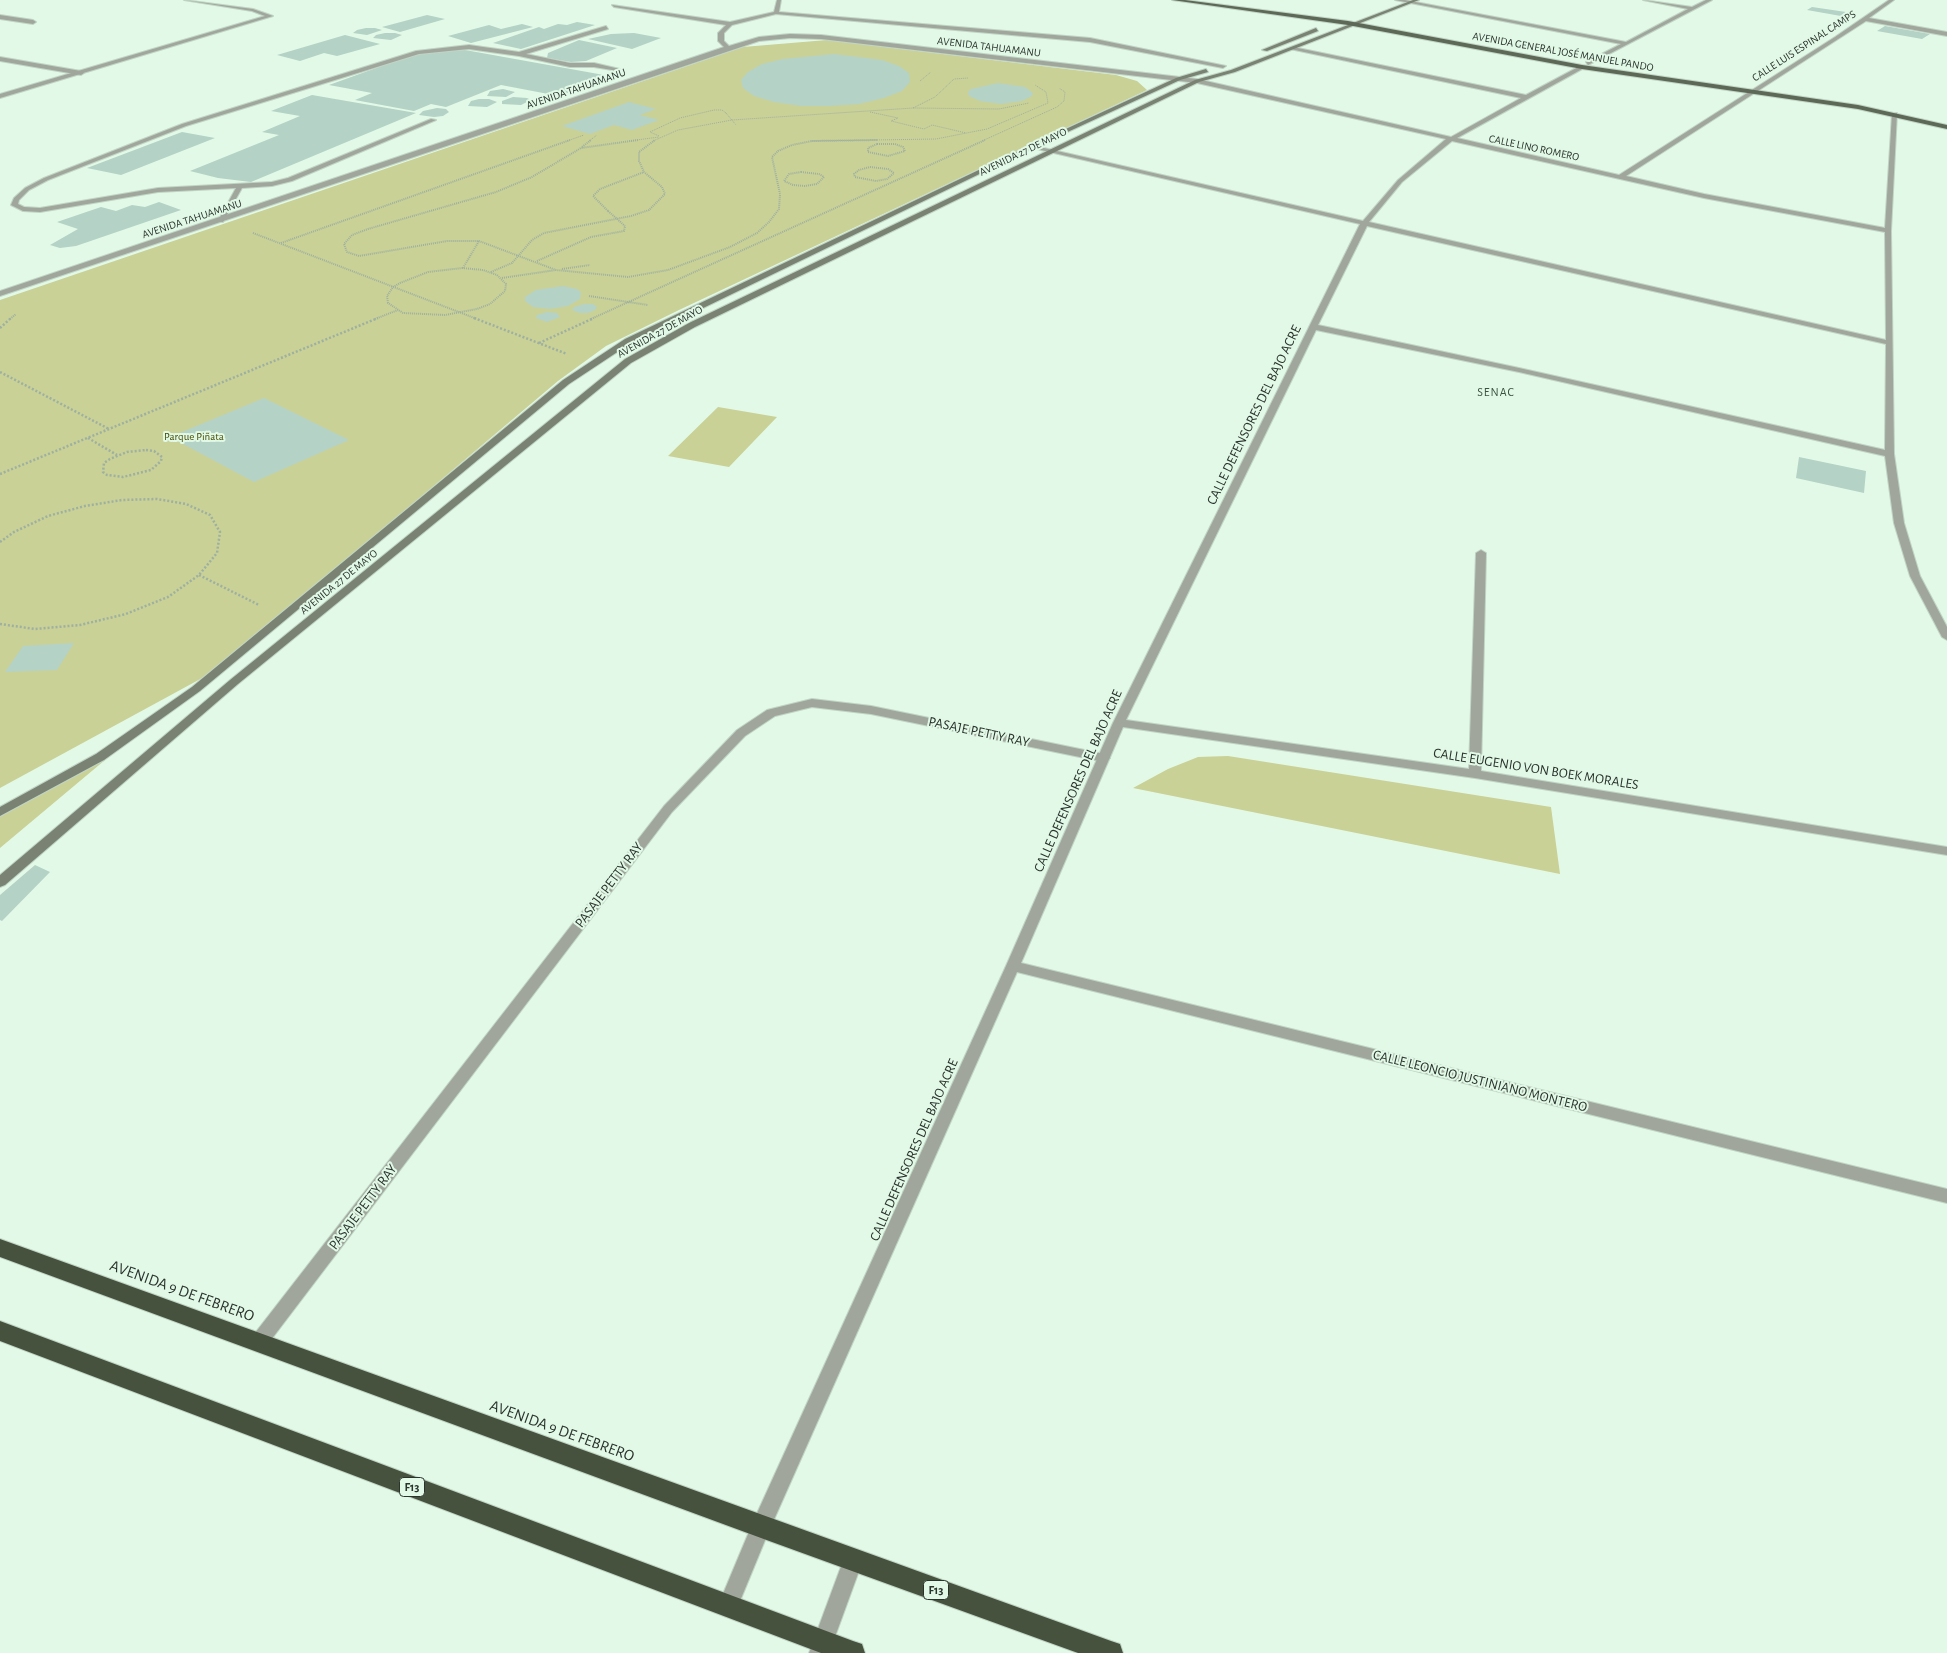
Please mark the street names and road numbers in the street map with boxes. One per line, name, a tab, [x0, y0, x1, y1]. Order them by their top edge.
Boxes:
street label: CALLE LUIS ESPINAL CAMPS	[1750, 8, 1858, 84]
street label: AVENIDA GENERAL JOSÉ MANUEL PANDO	[1471, 30, 1655, 74]
street label: AVENIDA TAHUAMANU	[936, 34, 1042, 60]
street label: AVENIDA TAHUAMANU	[525, 66, 627, 112]
street label: AVENIDA 27 DE MAYO	[977, 125, 1069, 179]
street label: CALLE LINO ROMERO	[1488, 132, 1580, 164]
street label: AVENIDA TAHUAMANU	[140, 197, 244, 241]
street label: AVENIDA 27 DE MAYO	[615, 303, 705, 361]
street label: CALLE DEFENSORES DEL BAJO ACRE	[1203, 322, 1305, 508]
street label: AVENIDA 27 DE MAYO	[298, 547, 380, 617]
street label: CALLE DEFENSORES DEL BAJO ACRE	[1030, 687, 1126, 875]
street label: PASAJE PETTY RAY	[927, 713, 1031, 751]
street label: CALLE EUGENIO VON BOEK MORALES	[1432, 744, 1640, 794]
street label: PASAJE PETTY RAY	[571, 839, 647, 931]
street label: CALLE LEONCIO JUSTINIANO MONTERO	[1371, 1046, 1589, 1116]
street label: CALLE DEFENSORES DEL BAJO ACRE	[866, 1056, 962, 1244]
street label: PASAJE PETTY RAY	[325, 1161, 401, 1253]
street label: AVENIDA 9 DE FEBRERO	[107, 1256, 257, 1326]
street label: AVENIDA 9 DE FEBRERO	[487, 1396, 637, 1466]
road number: F13	[400, 1478, 424, 1496]
road number: F13	[924, 1580, 948, 1600]

